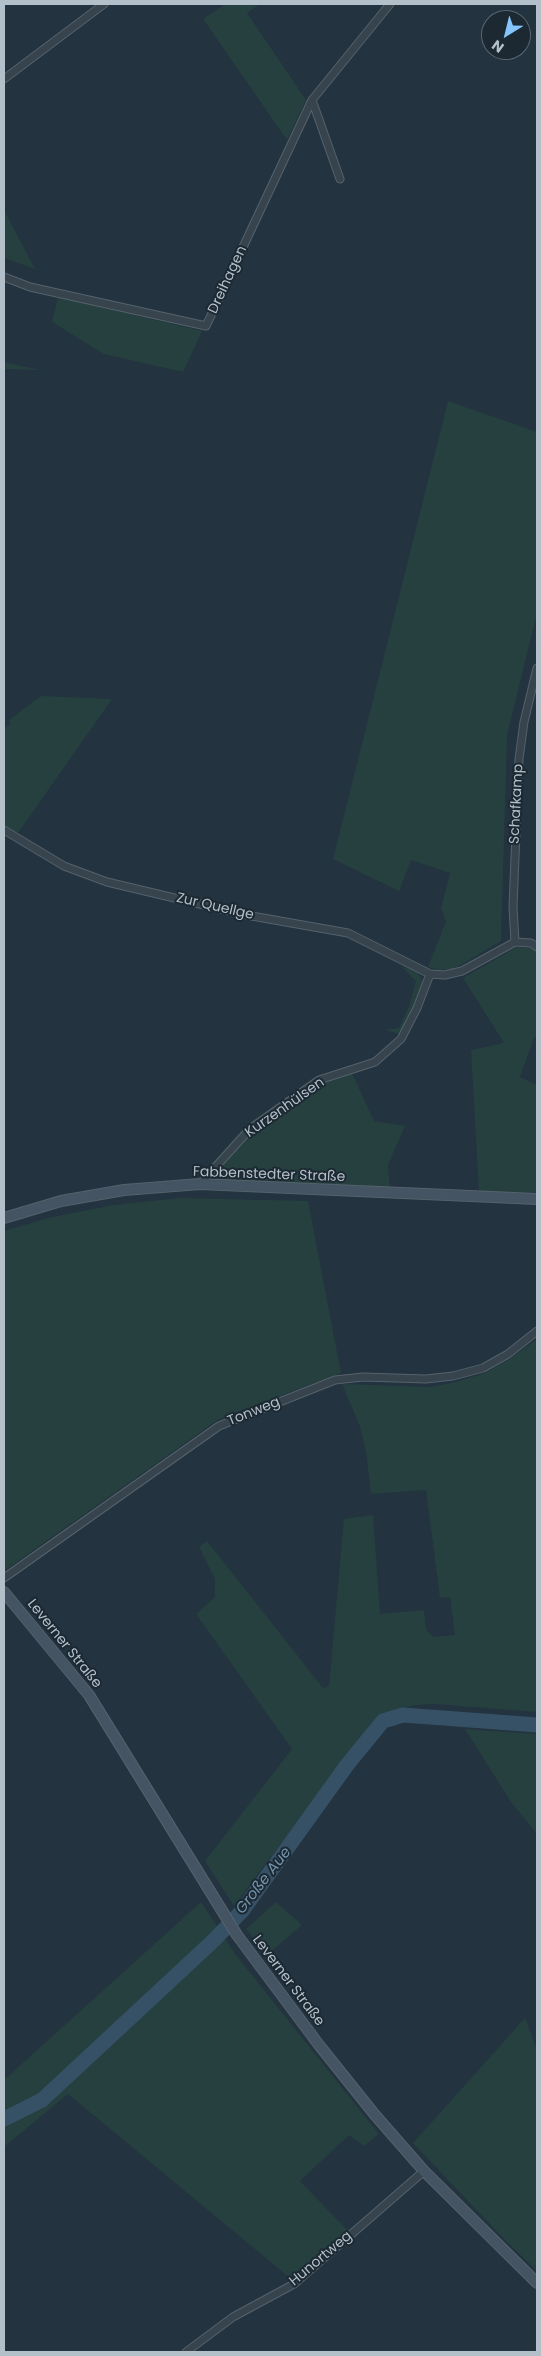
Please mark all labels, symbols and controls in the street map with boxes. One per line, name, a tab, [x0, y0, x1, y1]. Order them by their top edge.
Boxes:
north arrow	[481, 10, 531, 60]
text: N	[488, 35, 508, 58]
street label: Dreihagen	[205, 243, 251, 317]
street label: Schafkamp	[507, 763, 527, 845]
street label: Zur Quellge	[175, 890, 255, 924]
street label: Kurzenhülsen	[242, 1074, 328, 1142]
street label: Fabbenstedter Straße	[192, 1164, 346, 1186]
street label: Tonweg	[225, 1394, 283, 1430]
street label: Leverner Straße	[23, 1596, 105, 1692]
water label: Große Aue	[232, 1844, 296, 1918]
street label: Leverner Straße	[248, 1932, 328, 2030]
street label: Hunortweg	[286, 2228, 356, 2290]

